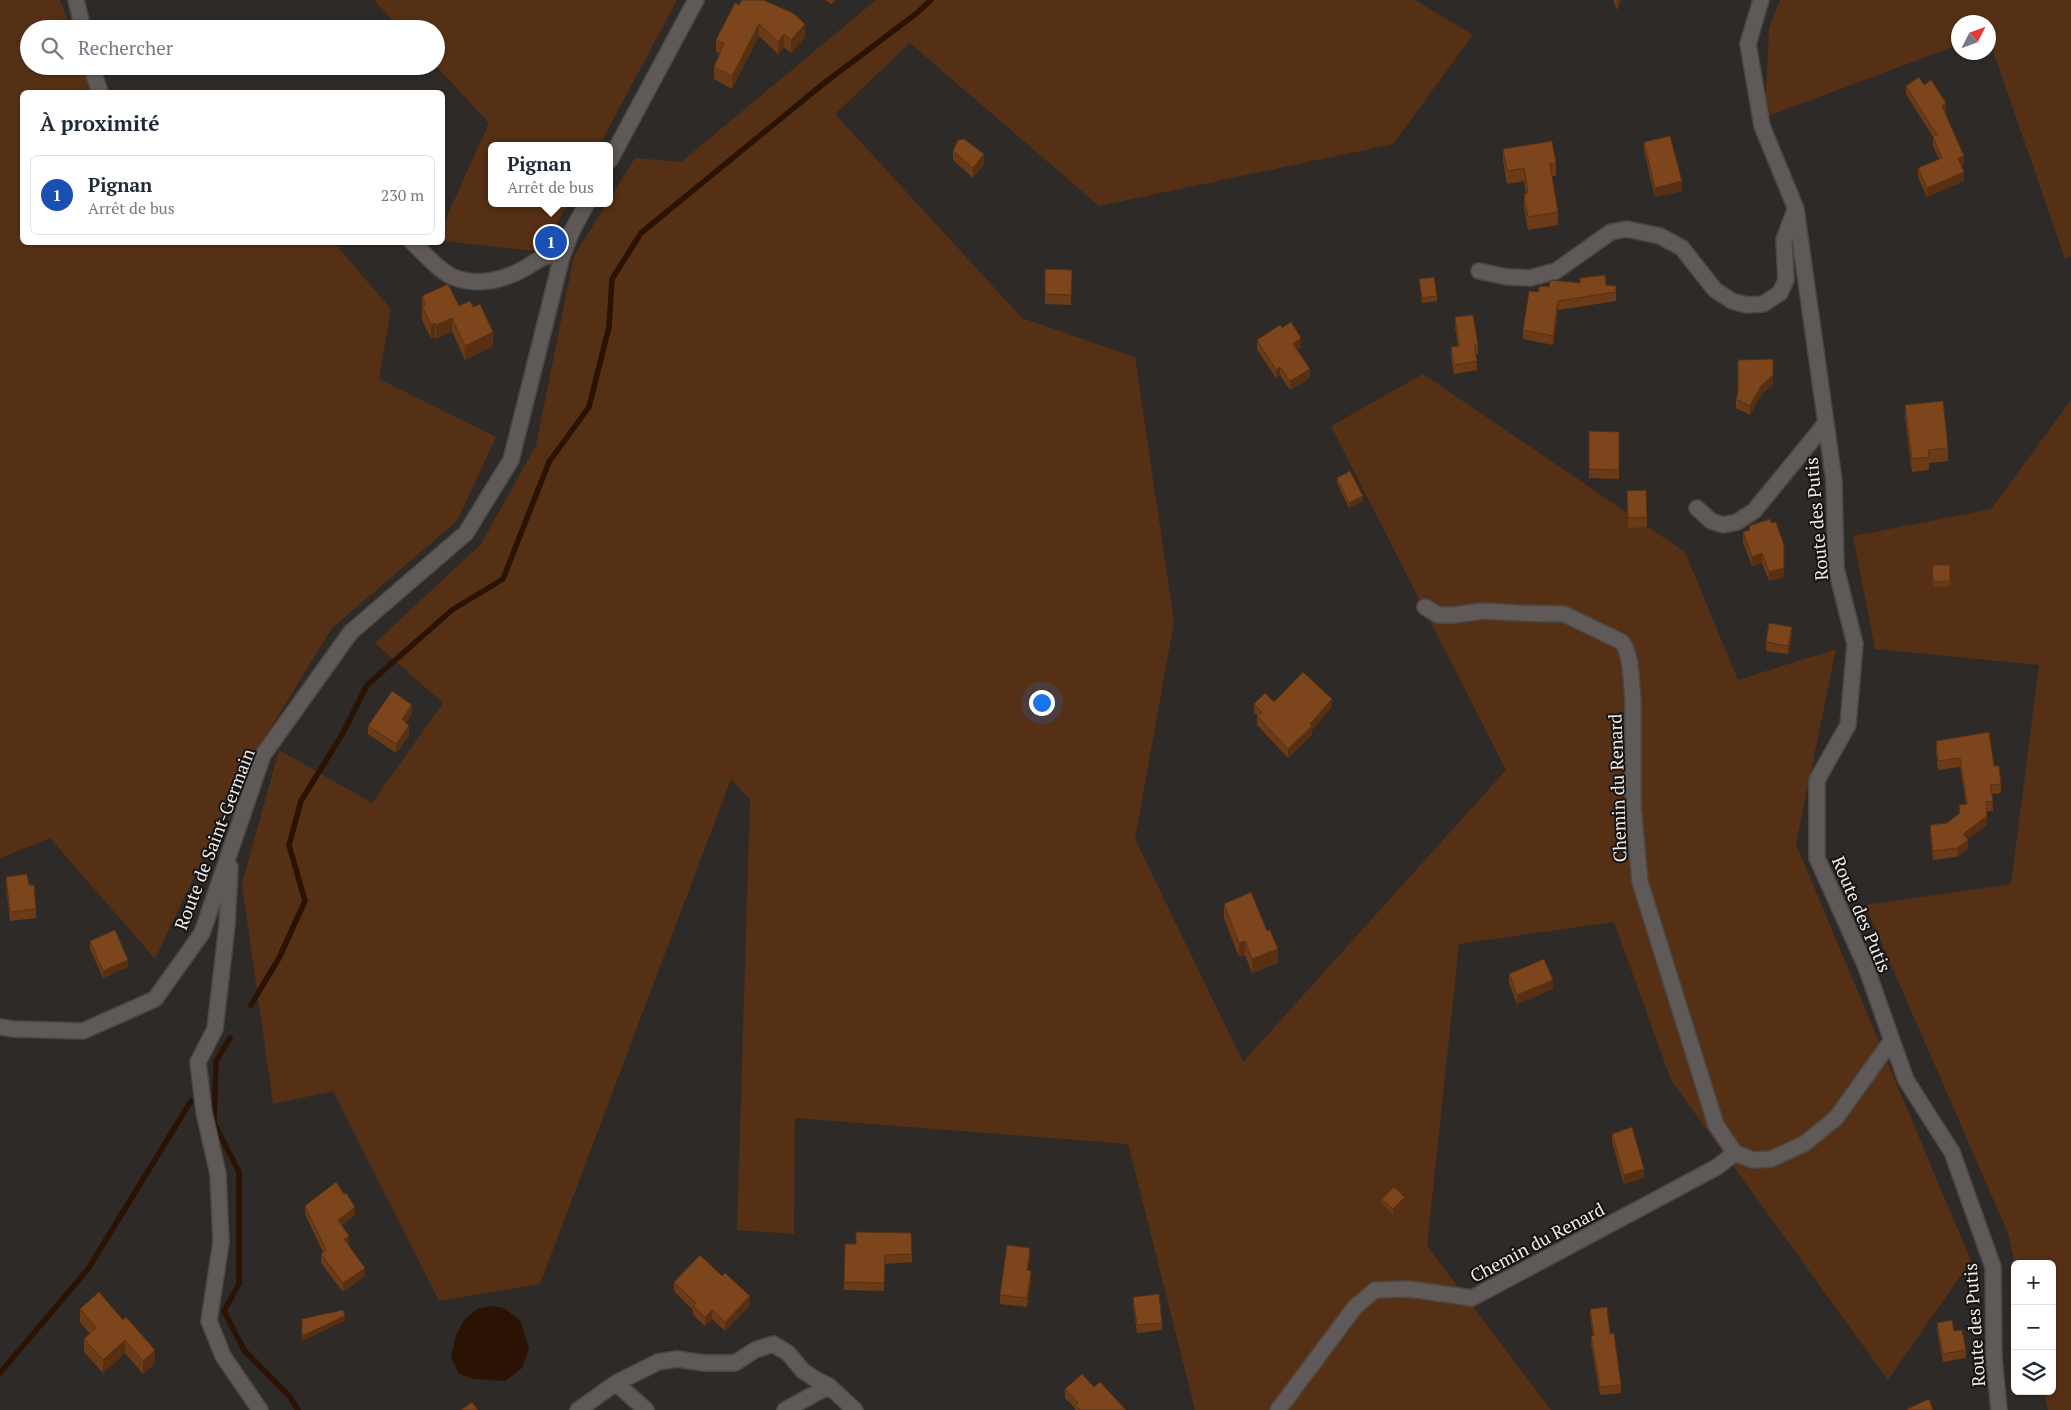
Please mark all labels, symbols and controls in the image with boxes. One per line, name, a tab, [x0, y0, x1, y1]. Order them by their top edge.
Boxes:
north arrow	[1951, 15, 1996, 60]
search box	[20, 20, 445, 75]
icon: search	[38, 34, 66, 62]
text: Rechercher	[78, 35, 173, 60]
text: À proximité	[40, 109, 160, 137]
popup	[488, 142, 613, 207]
text: Pignan	[507, 151, 571, 176]
text: Pignan	[88, 172, 152, 197]
text: Arrêt de bus	[507, 176, 594, 198]
text: 1	[52, 184, 62, 206]
text: 230 m	[381, 184, 424, 206]
text: Arrêt de bus	[88, 197, 175, 219]
pin: 1	[535, 223, 567, 261]
street label: Route des Putis	[1799, 456, 1833, 582]
your location	[1029, 690, 1055, 716]
street label: Chemin du Renard	[1602, 713, 1632, 863]
street label: Route de Saint-Germain	[168, 745, 260, 933]
street label: Route des Putis	[1827, 852, 1897, 976]
street label: Chemin du Renard	[1466, 1196, 1608, 1288]
map controls	[2011, 1260, 2056, 1395]
button: +	[2011, 1260, 2056, 1305]
street label: Route des Putis	[1958, 1262, 1990, 1388]
button: −	[2011, 1305, 2056, 1350]
button: layers	[2011, 1350, 2056, 1395]

